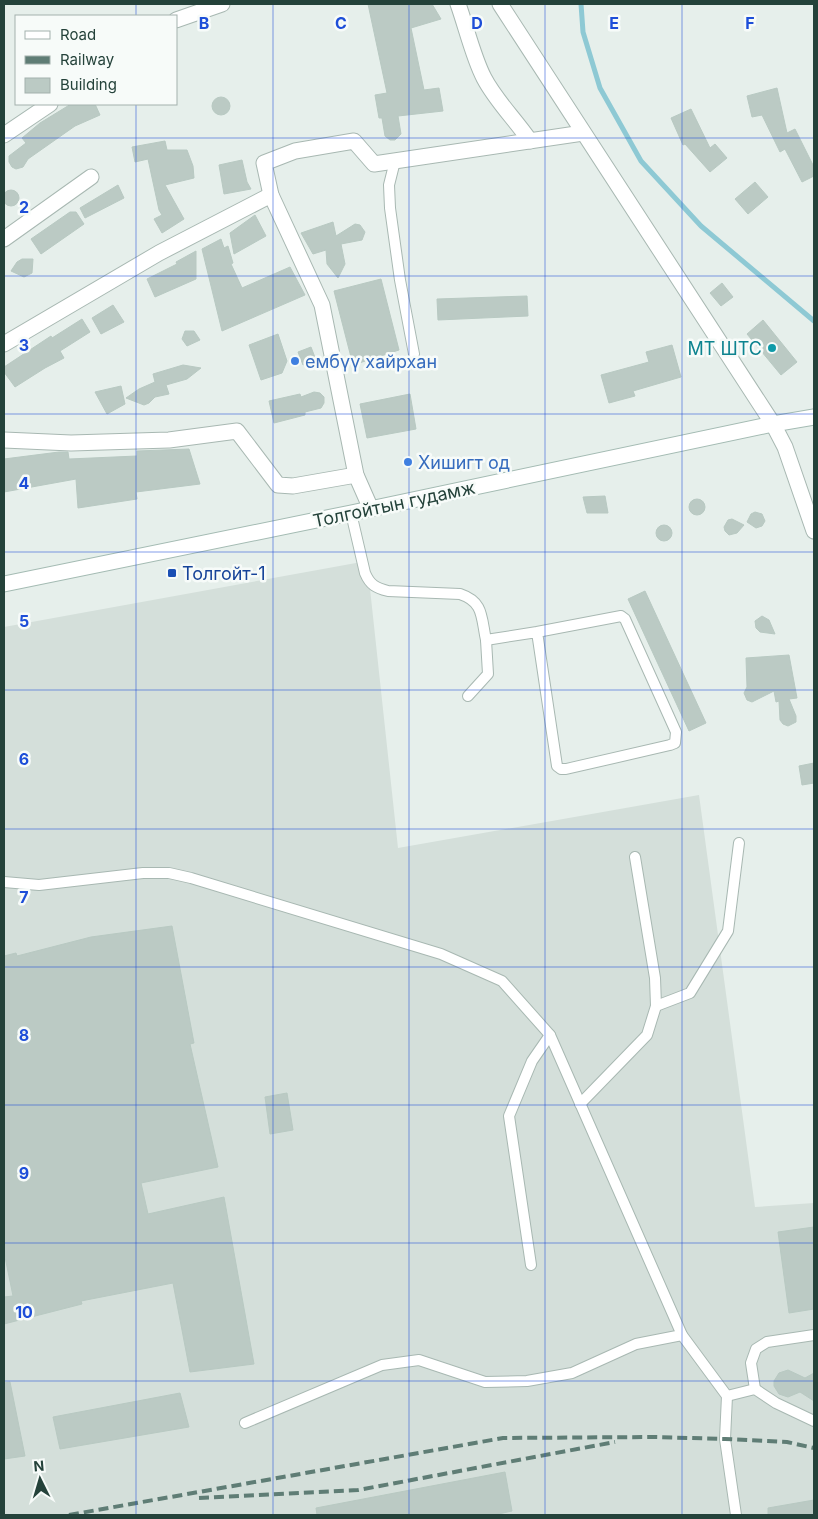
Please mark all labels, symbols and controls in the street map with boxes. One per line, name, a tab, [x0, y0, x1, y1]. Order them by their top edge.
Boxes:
text: B	[199, 13, 209, 33]
text: C	[335, 13, 347, 33]
text: D	[471, 13, 483, 33]
text: E	[609, 13, 619, 33]
text: F	[745, 13, 755, 33]
legend	[15, 15, 178, 105]
text: Road	[60, 25, 96, 44]
text: Railway	[60, 50, 115, 69]
text: Building	[60, 75, 117, 94]
text: 2	[19, 197, 29, 217]
text: 3	[19, 335, 29, 355]
place label: MТ ШТС	[688, 338, 762, 359]
marker: MТ ШТС	[766, 342, 778, 354]
place label: ембүү хайрхан	[305, 351, 437, 372]
marker: ембүү хайрхан	[289, 355, 301, 367]
place label: Хишигт од	[418, 452, 510, 473]
marker: Хишигт од	[402, 456, 414, 468]
text: 4	[19, 473, 30, 493]
street label: Толгойтын гудамж	[311, 477, 477, 531]
place label: Толгойт-1	[182, 563, 266, 584]
marker: Толгойт-1	[166, 567, 178, 579]
text: 5	[19, 611, 29, 631]
text: 6	[19, 749, 29, 769]
text: 7	[19, 887, 29, 907]
text: 8	[19, 1025, 29, 1045]
text: 9	[19, 1163, 29, 1183]
text: 10	[15, 1302, 33, 1322]
north arrow	[15, 1454, 65, 1504]
text: N	[33, 1457, 45, 1474]

